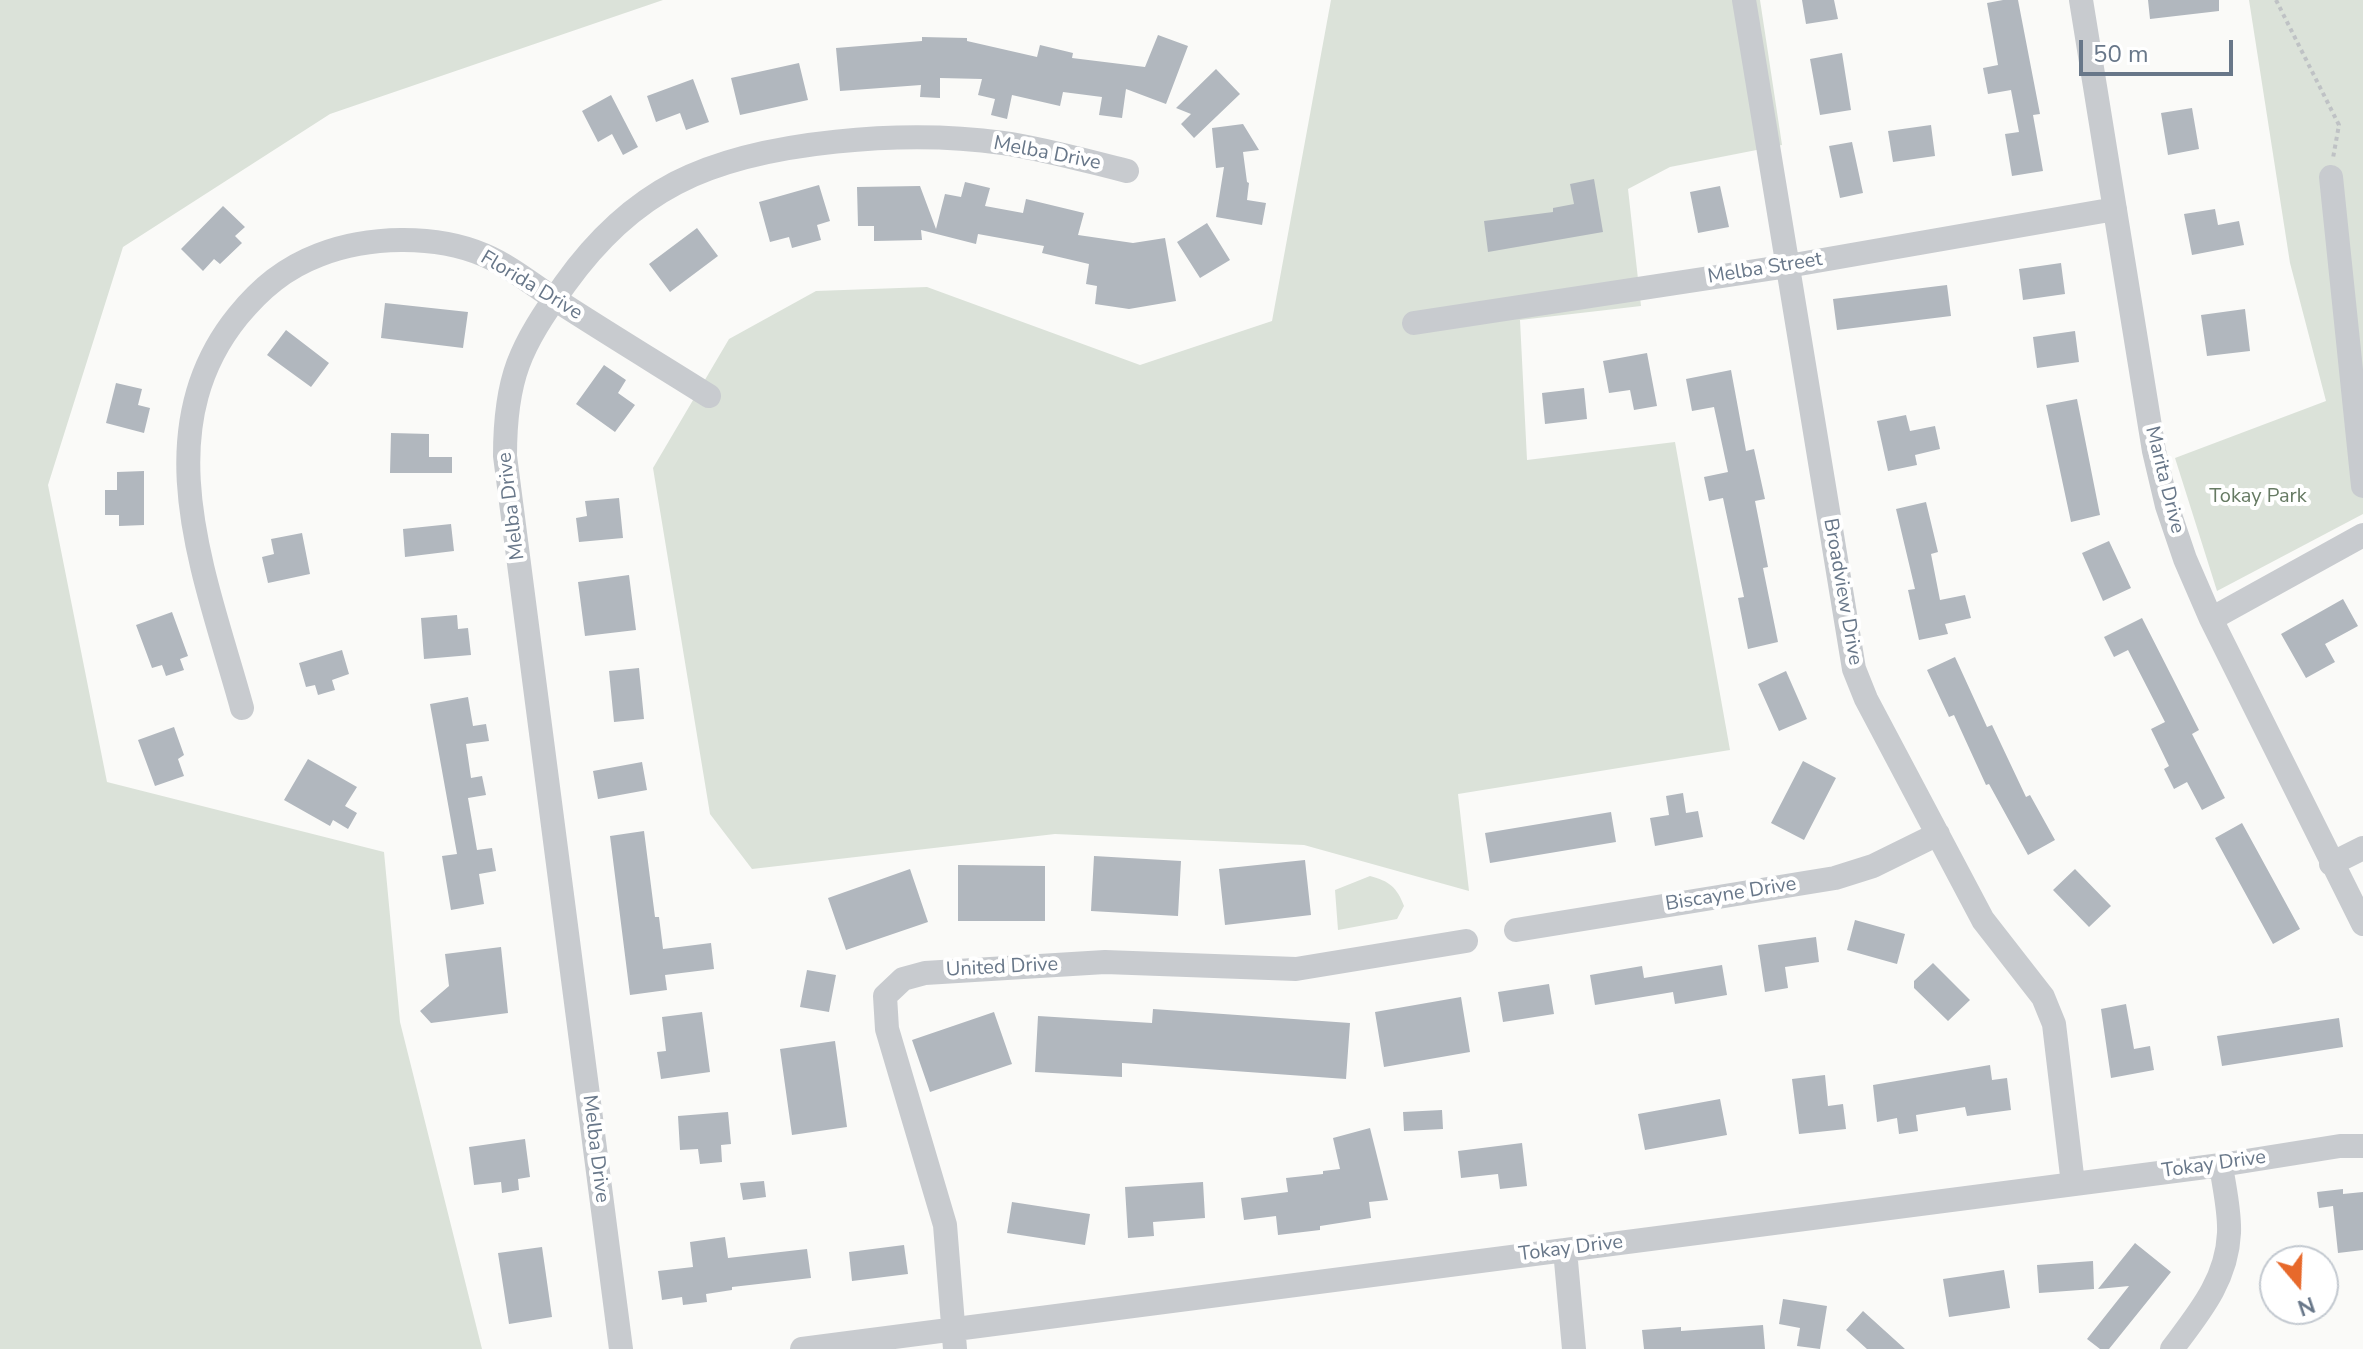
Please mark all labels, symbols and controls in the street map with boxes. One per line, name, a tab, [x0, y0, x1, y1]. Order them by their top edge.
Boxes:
scale bar	[2083, 24, 2237, 74]
text: 50 m	[2093, 38, 2149, 70]
street label: Melba Drive	[991, 132, 1103, 176]
street label: Florida Drive	[476, 246, 586, 326]
street label: Melba Street	[1706, 248, 1824, 290]
street label: Marita Drive	[2139, 424, 2189, 536]
street label: Melba Drive	[493, 451, 531, 561]
park label: Tokay Park	[2209, 485, 2307, 509]
street label: Broadview Drive	[1817, 517, 1867, 667]
street label: Biscayne Drive	[1664, 873, 1798, 917]
street label: United Drive	[945, 953, 1059, 983]
street label: Melba Drive	[576, 1094, 614, 1204]
street label: Tokay Drive	[2160, 1146, 2268, 1184]
street label: Tokay Drive	[1517, 1231, 1625, 1267]
north arrow	[2259, 1245, 2339, 1325]
text: N	[2293, 1289, 2319, 1323]

